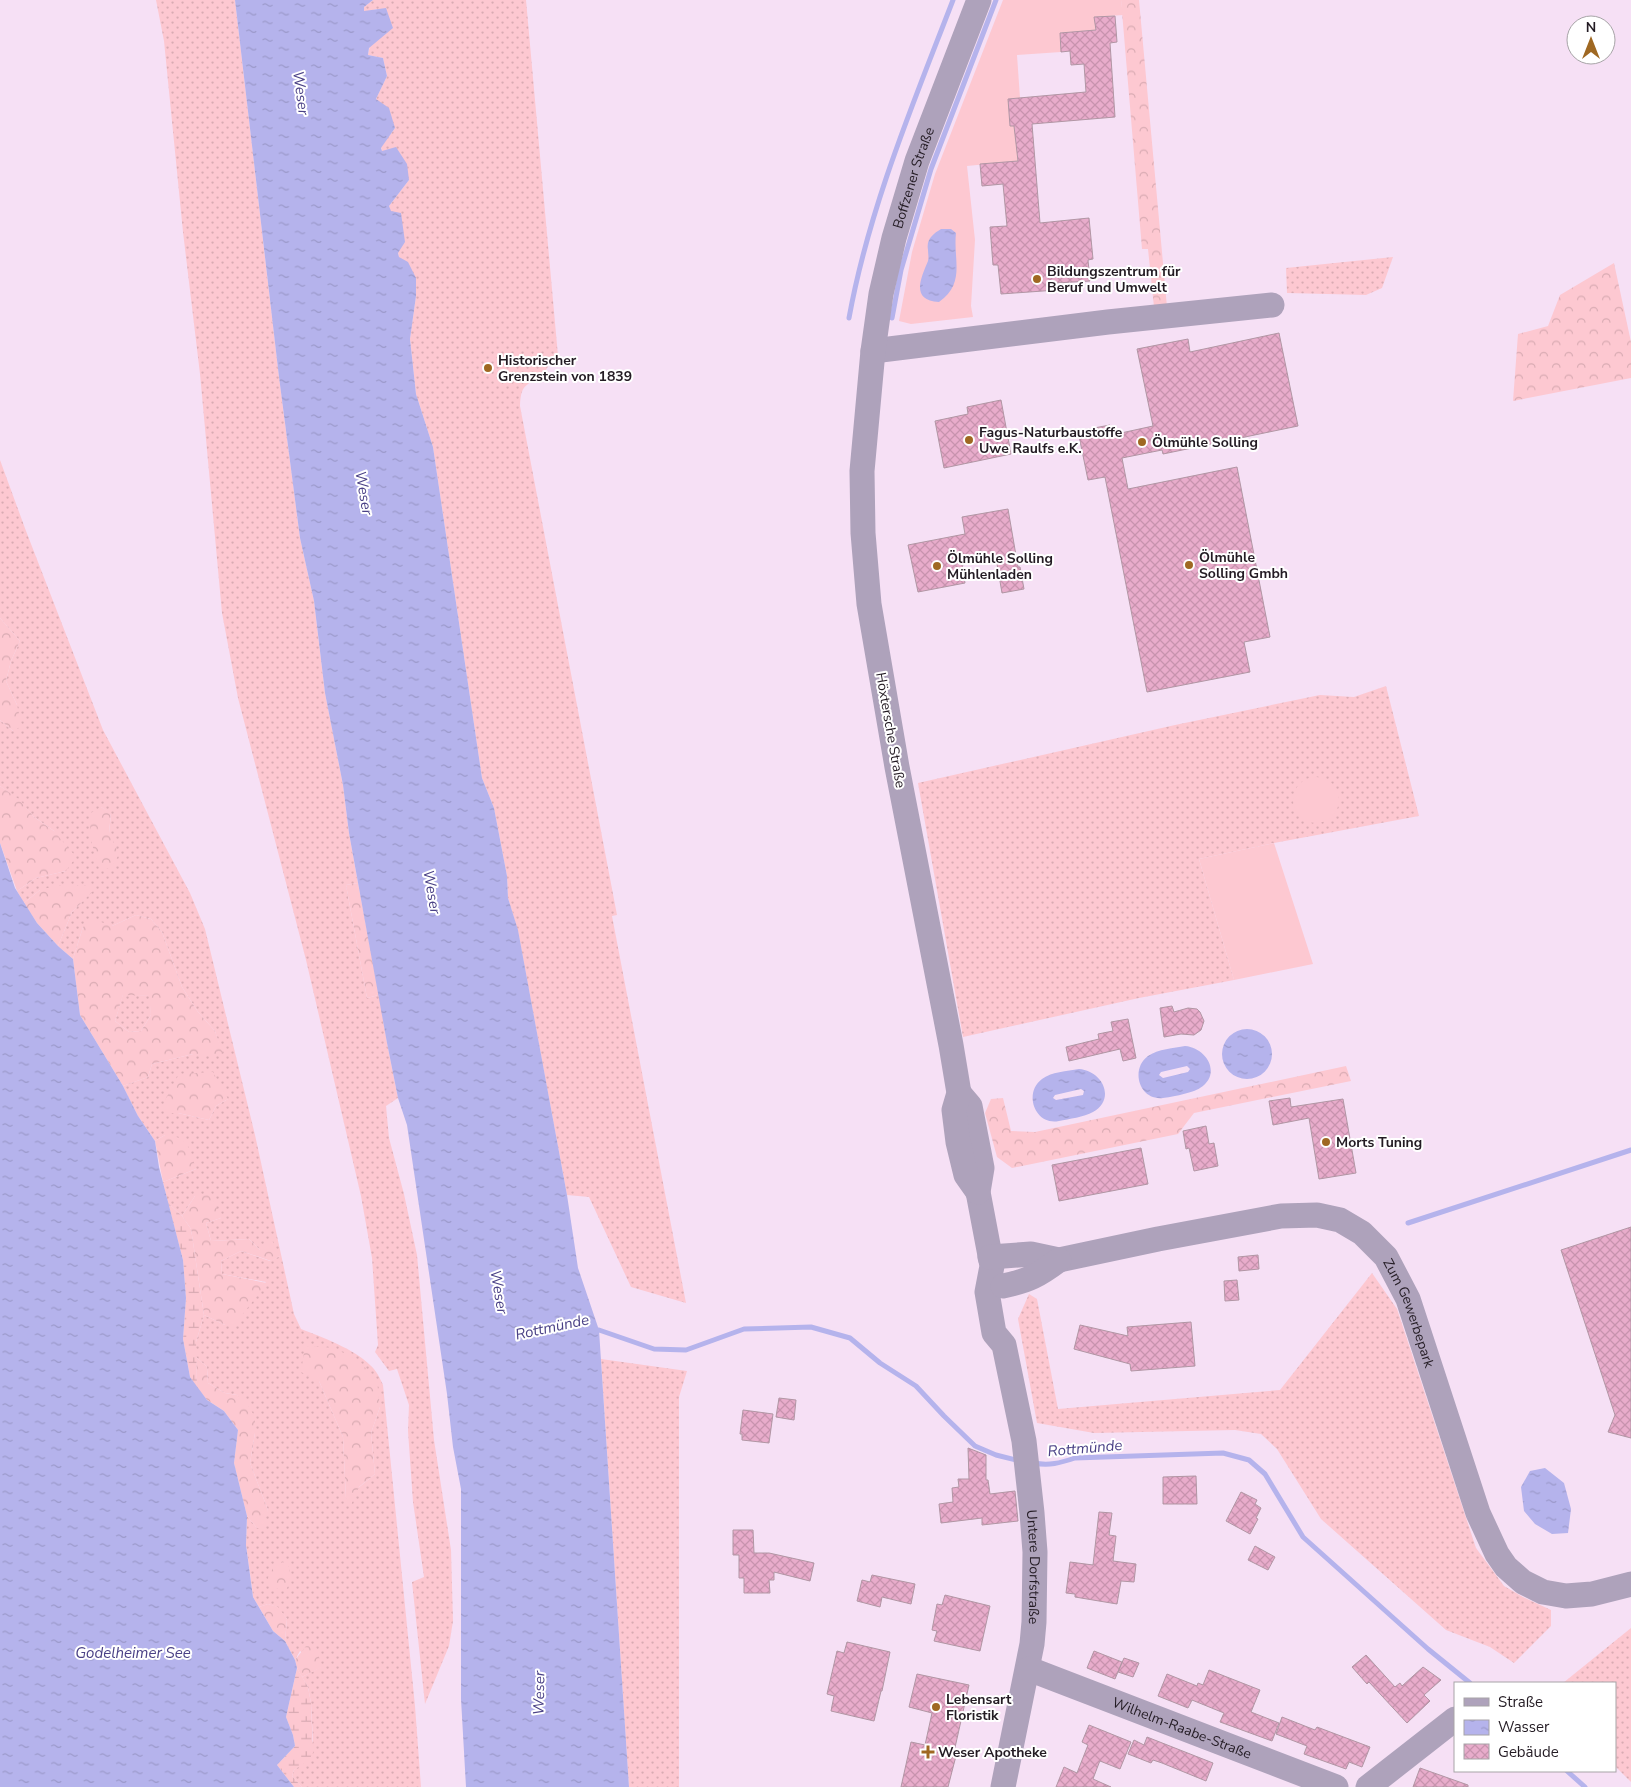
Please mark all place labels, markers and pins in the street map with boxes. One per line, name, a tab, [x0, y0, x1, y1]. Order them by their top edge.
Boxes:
place label: Bildungszentrum für Beruf und Umwelt	[1047, 262, 1181, 297]
marker: Bildungszentrum für Beruf und Umwelt	[1031, 273, 1043, 285]
place label: Historischer Grenzstein von 1839	[498, 351, 632, 386]
marker: Historischer Grenzstein von 1839	[482, 362, 494, 374]
place label: Fagus-Naturbaustoffe Uwe Raulfs e.K.	[979, 423, 1123, 458]
place label: Ölmühle Solling	[1152, 433, 1258, 452]
marker: Fagus-Naturbaustoffe Uwe Raulfs e.K.	[963, 434, 975, 446]
marker: Ölmühle Solling	[1136, 436, 1148, 448]
place label: Ölmühle Solling Gmbh	[1199, 548, 1288, 583]
place label: Ölmühle Solling Mühlenladen	[947, 549, 1053, 584]
marker: Ölmühle Solling Gmbh	[1183, 559, 1195, 571]
marker: Ölmühle Solling Mühlenladen	[931, 560, 943, 572]
place label: Morts Tuning	[1336, 1133, 1422, 1152]
marker: Morts Tuning	[1320, 1136, 1332, 1148]
place label: Lebensart Floristik	[946, 1690, 1012, 1725]
marker: Lebensart Floristik	[930, 1701, 942, 1713]
place label: Weser Apotheke	[938, 1743, 1047, 1762]
marker: Weser Apotheke	[922, 1746, 934, 1758]

